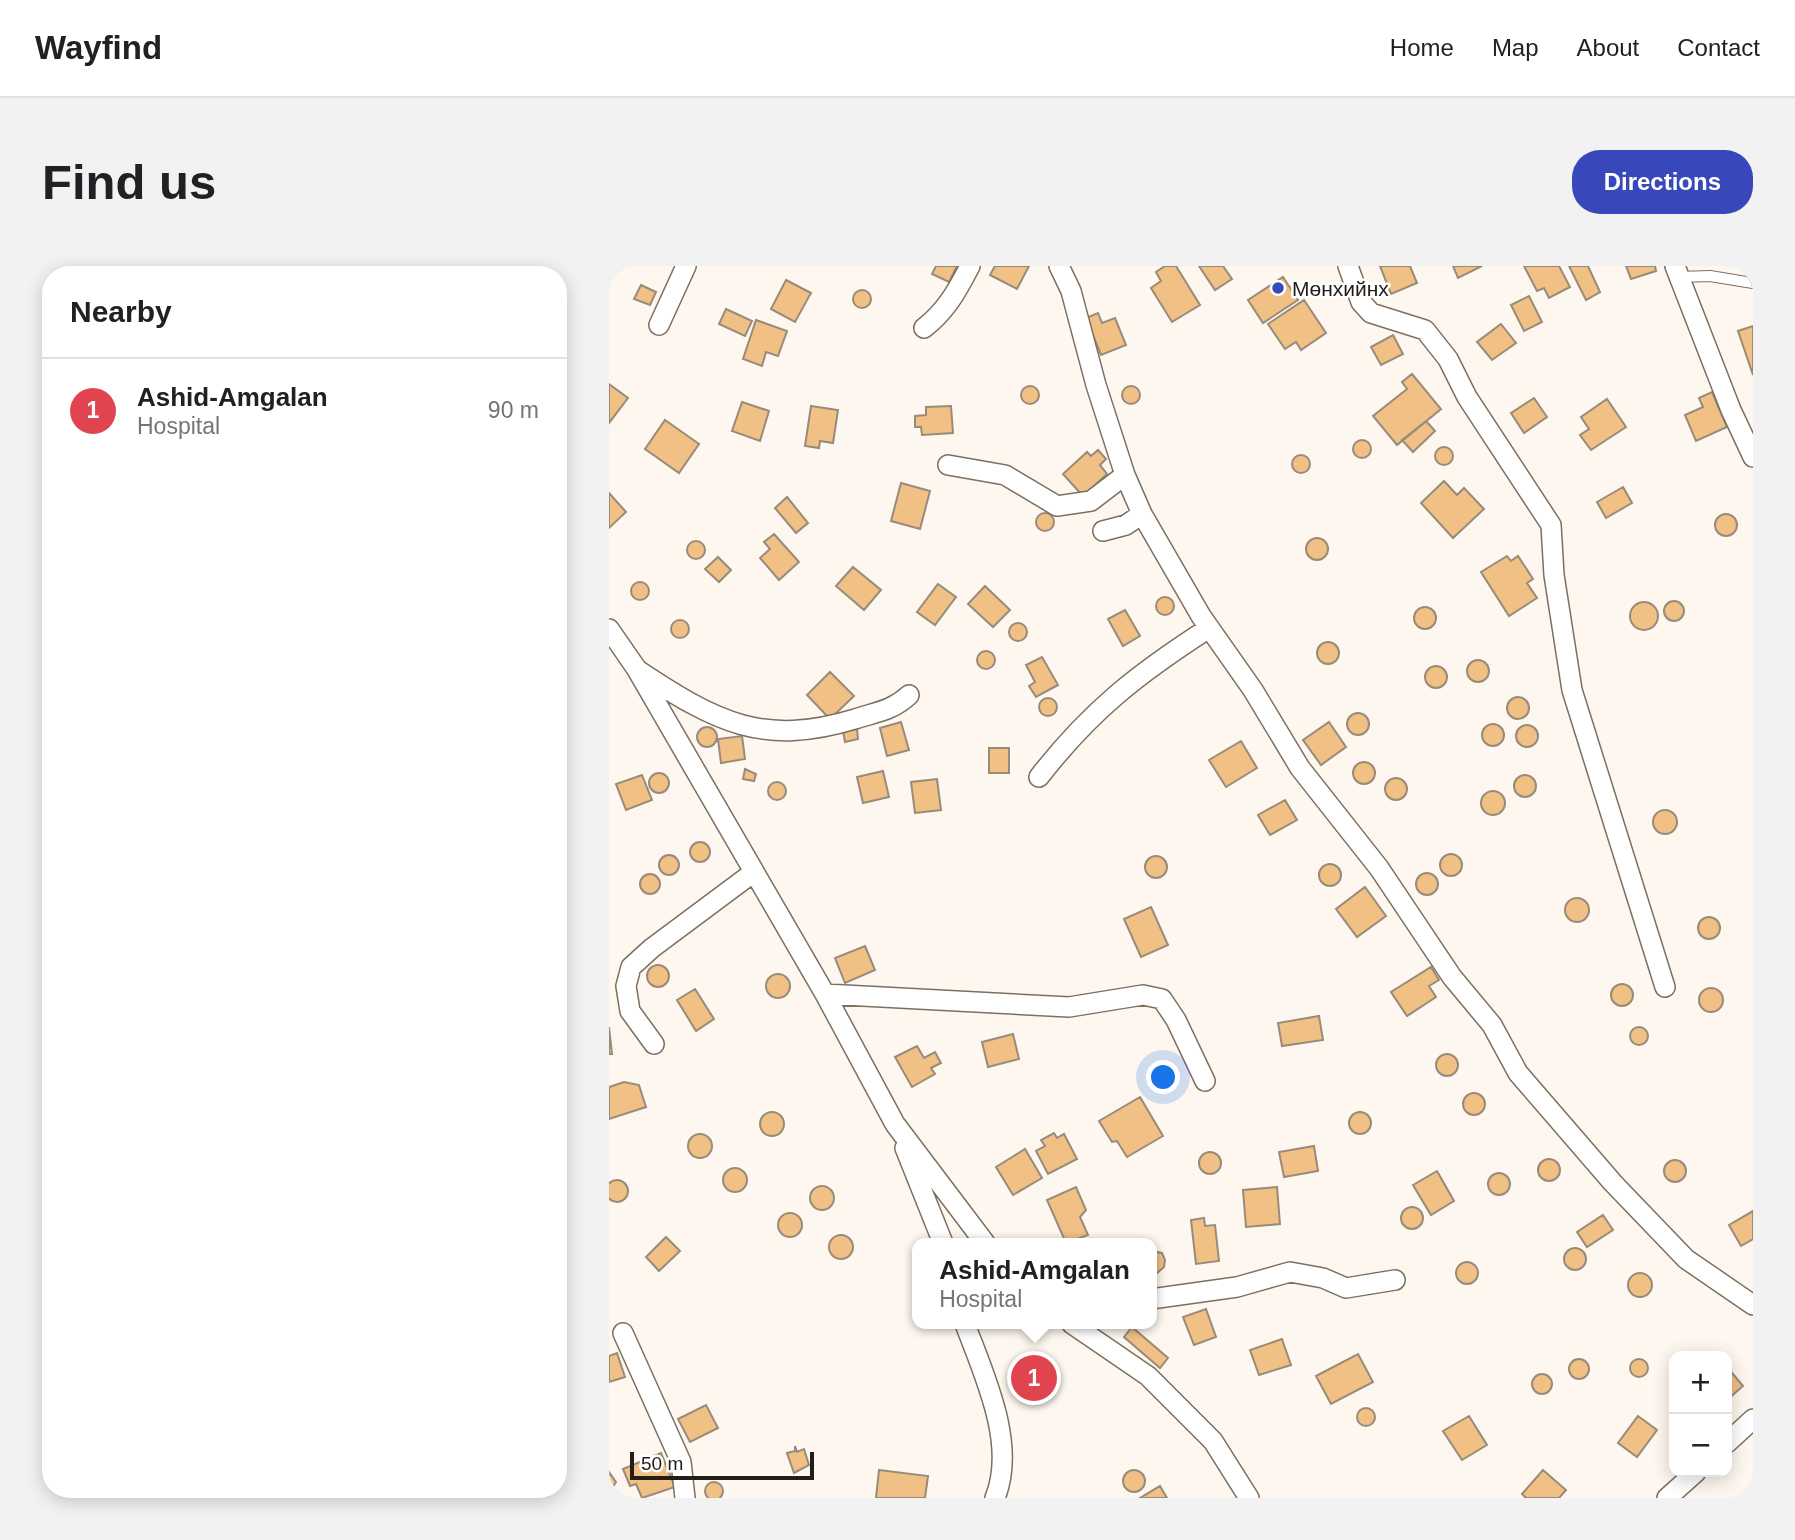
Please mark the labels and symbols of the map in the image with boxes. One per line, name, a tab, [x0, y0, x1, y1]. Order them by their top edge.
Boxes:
place label: Мөнхийнх	[1292, 277, 1389, 300]
marker: Мөнхийнх	[1270, 280, 1286, 296]
your location	[1146, 1060, 1180, 1094]
pin: 1	[1011, 1352, 1057, 1404]
scale bar	[630, 1449, 814, 1481]

